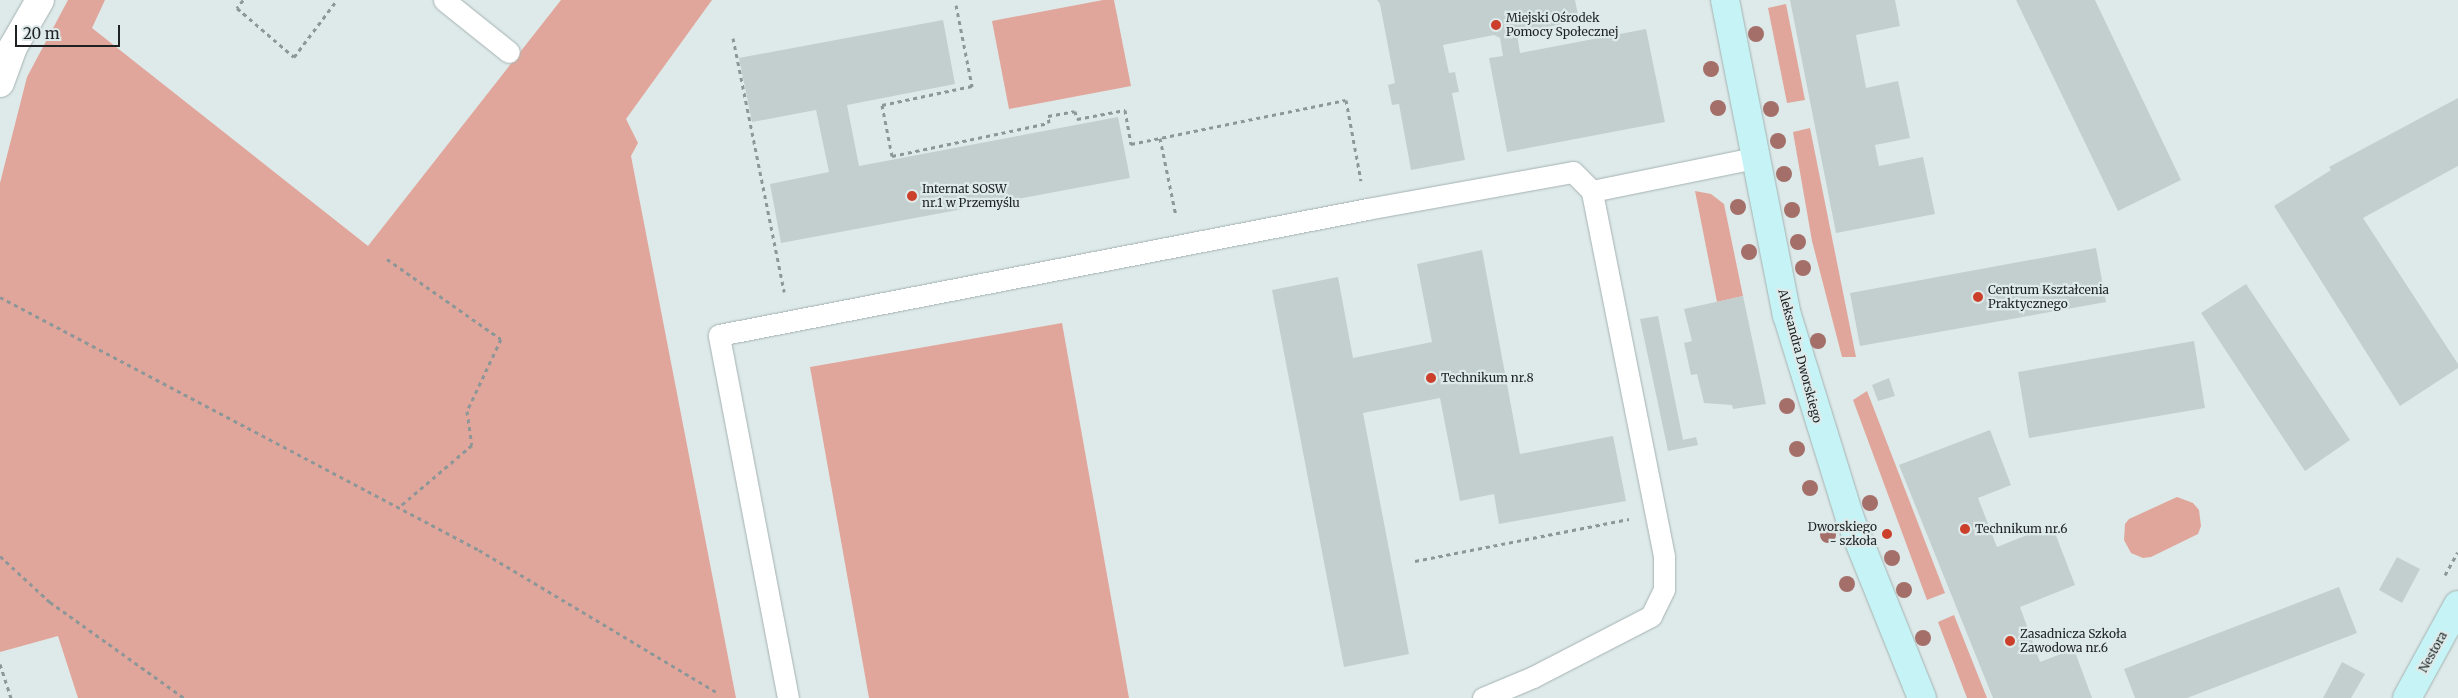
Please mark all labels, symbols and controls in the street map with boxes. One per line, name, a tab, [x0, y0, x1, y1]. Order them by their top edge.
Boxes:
place label: Miejski Ośrodek Pomocy Społecznej	[1506, 11, 1619, 39]
scale bar	[18, 15, 122, 47]
marker: Miejski Ośrodek Pomocy Społecznej	[1490, 19, 1502, 31]
text: 20 m	[23, 24, 60, 43]
place label: Internat SOSW nr.1 w Przemyślu	[922, 182, 1020, 210]
marker: Internat SOSW nr.1 w Przemyślu	[906, 190, 918, 202]
place label: Centrum Kształcenia Praktycznego	[1988, 283, 2109, 311]
street label: Aleksandra Dworskiego	[1775, 288, 1825, 424]
marker: Centrum Kształcenia Praktycznego	[1972, 291, 1984, 303]
place label: Technikum nr.8	[1441, 371, 1534, 385]
marker: Technikum nr.8	[1425, 372, 1437, 384]
place label: Dworskiego - szkoła	[1808, 520, 1877, 548]
place label: Technikum nr.6	[1975, 522, 2067, 536]
marker: Technikum nr.6	[1959, 523, 1971, 535]
marker: Dworskiego - szkoła	[1881, 528, 1893, 540]
place label: Zasadnicza Szkoła Zawodowa nr.6	[2020, 627, 2127, 655]
street label: Nestora	[2416, 629, 2450, 675]
marker: Zasadnicza Szkoła Zawodowa nr.6	[2004, 635, 2016, 647]

